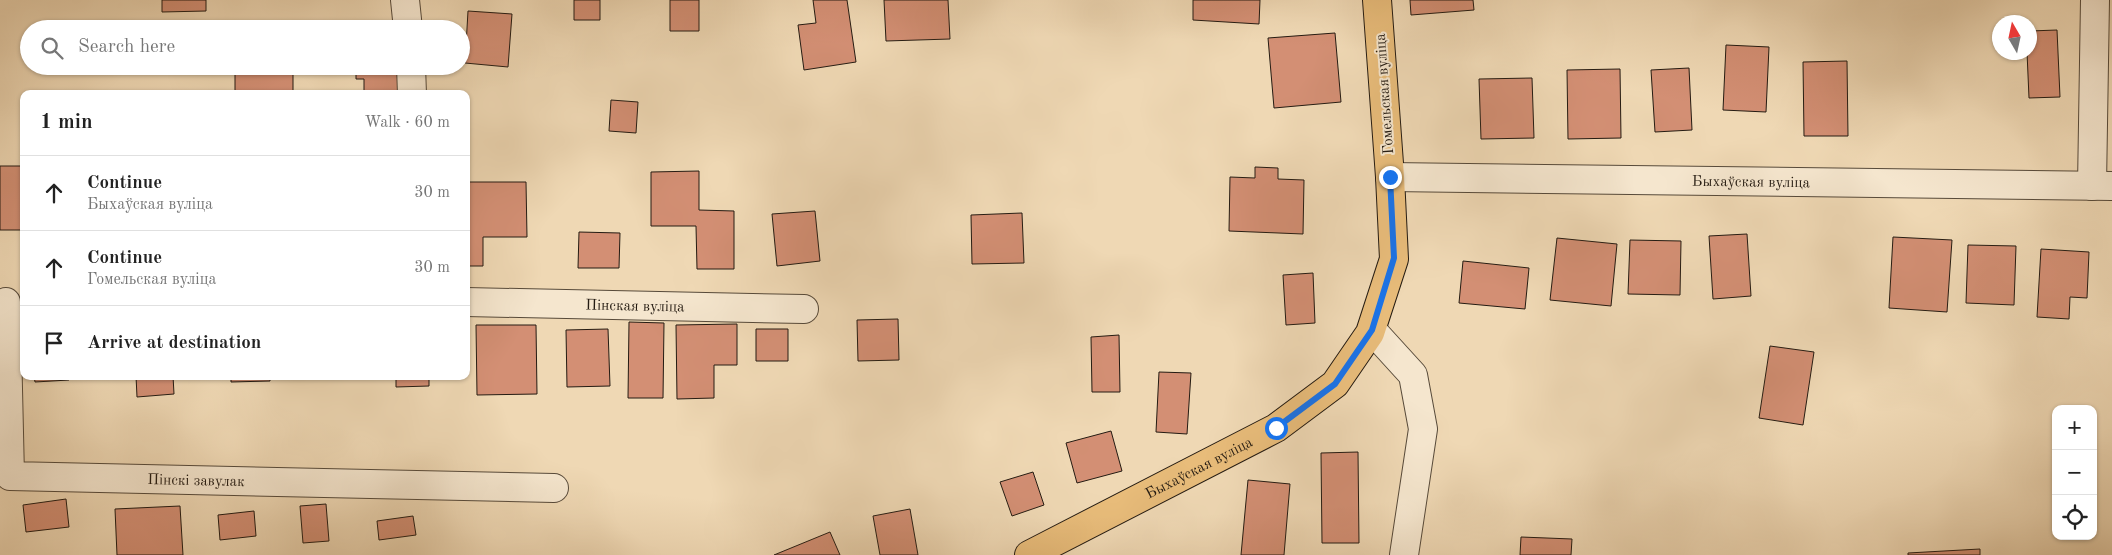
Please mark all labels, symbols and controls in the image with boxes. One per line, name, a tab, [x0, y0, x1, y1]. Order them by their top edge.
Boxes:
north arrow	[1992, 15, 2037, 60]
search box	[20, 20, 470, 75]
street label: Гомельская вуліца	[1374, 32, 1397, 155]
icon: search	[38, 34, 66, 62]
text: Search here	[78, 38, 175, 57]
text: 1 min	[40, 112, 93, 133]
text: Walk · 60 m	[364, 115, 450, 131]
route end	[1379, 166, 1402, 189]
text: Continue	[87, 174, 162, 193]
street label: Быхаўская вуліца	[1692, 175, 1811, 191]
icon: ahead	[40, 179, 68, 207]
text: 30 m	[414, 185, 450, 201]
text: Быхаўская вуліца	[87, 197, 213, 213]
text: Continue	[87, 249, 162, 268]
icon: ahead	[40, 254, 68, 282]
text: 30 m	[414, 260, 450, 276]
text: Гомельская вуліца	[87, 272, 216, 288]
street label: Пінская вуліца	[585, 298, 685, 316]
icon: arrive	[40, 329, 68, 357]
text: Arrive at destination	[87, 334, 261, 353]
map controls	[2052, 405, 2097, 540]
button: +	[2052, 405, 2097, 450]
route start	[1265, 417, 1288, 440]
street label: Быхаўская вуліца	[1144, 435, 1256, 503]
button: −	[2052, 450, 2097, 495]
street label: Пінскі завулак	[147, 473, 245, 490]
button: locate	[2052, 495, 2097, 540]

